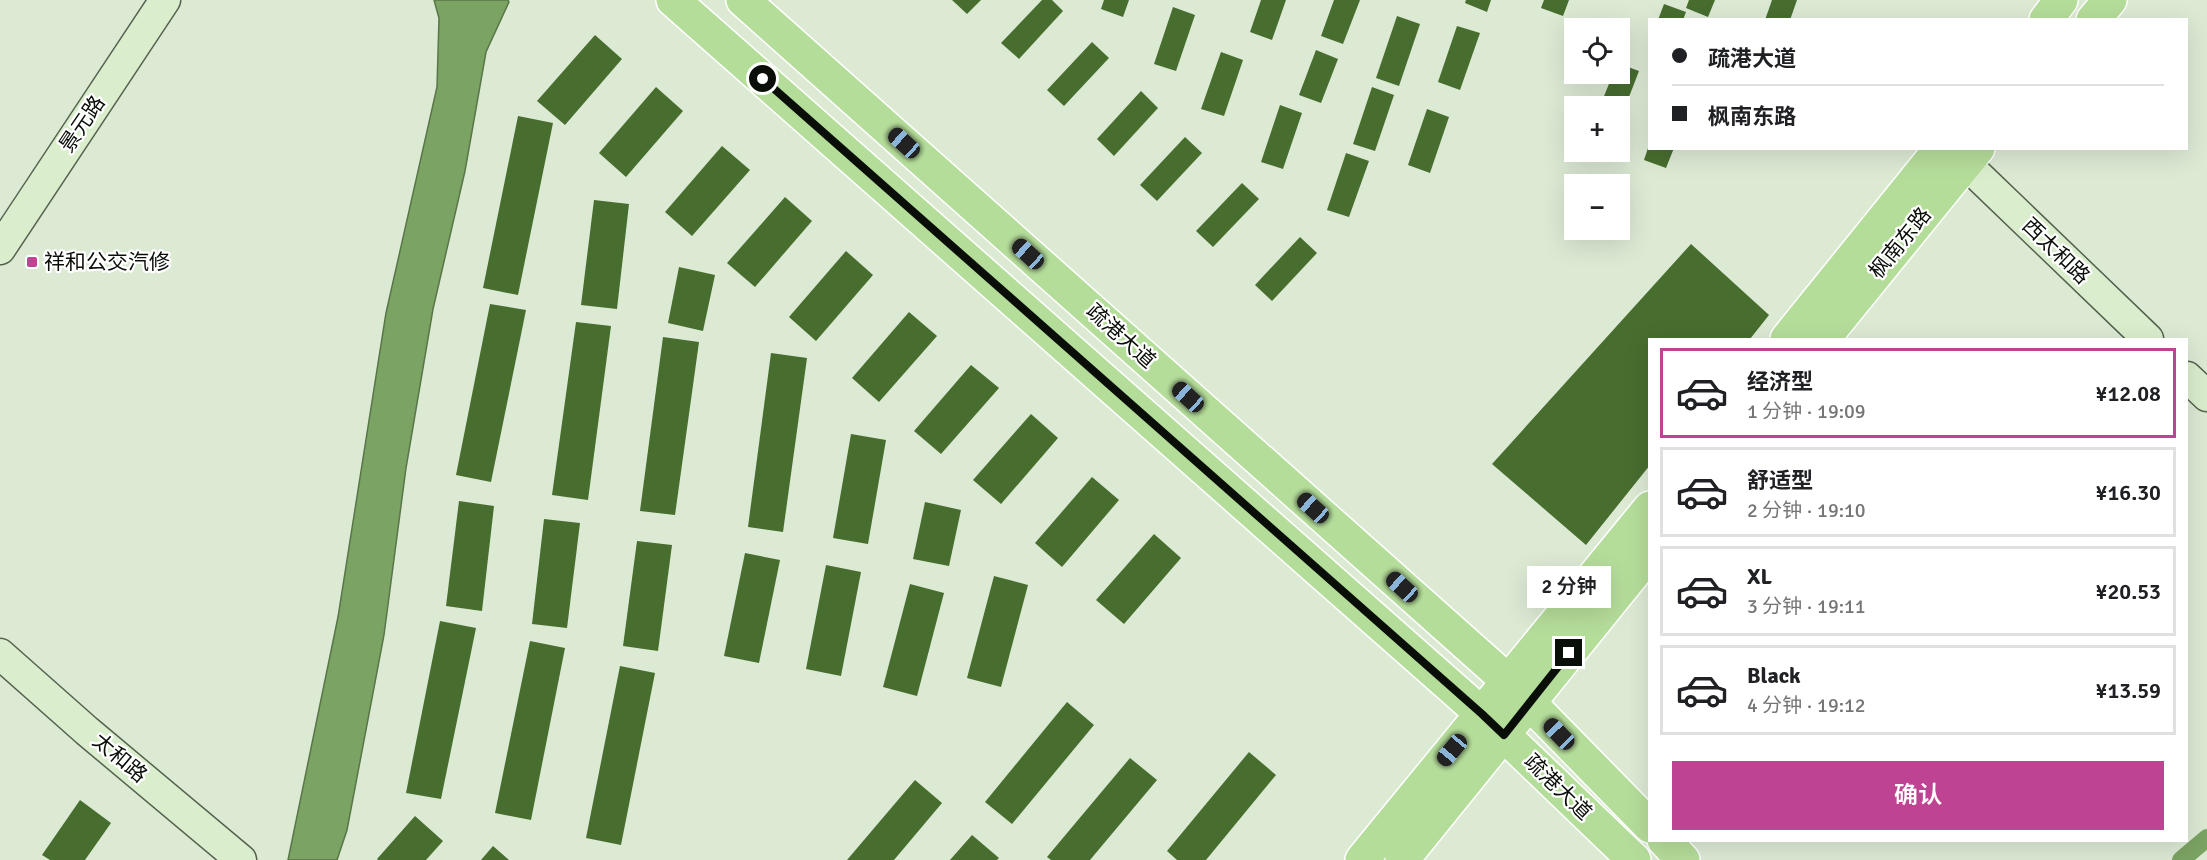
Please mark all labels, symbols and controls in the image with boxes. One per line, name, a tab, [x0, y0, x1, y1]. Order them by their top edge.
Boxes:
map controls	[1564, 18, 1630, 240]
button: locate	[1564, 18, 1630, 84]
text: 疏港大道	[1708, 45, 1796, 72]
route start	[749, 65, 776, 92]
street label: 景元路	[54, 91, 110, 157]
button: +	[1564, 96, 1630, 162]
text: 枫南东路	[1708, 103, 1796, 130]
car	[885, 124, 923, 162]
button: −	[1564, 174, 1630, 240]
street label: 枫南东路	[1863, 202, 1937, 284]
street label: 西太和路	[2017, 212, 2095, 290]
car	[1009, 235, 1047, 273]
place label: 祥和公交汽修	[44, 249, 170, 275]
marker: 祥和公交汽修	[25, 255, 39, 269]
street label: 疏港大道	[1081, 298, 1161, 374]
icon: car	[1675, 366, 1729, 420]
text: 经济型	[1747, 368, 1813, 395]
car	[1169, 378, 1207, 416]
text: ¥12.08	[2096, 380, 2161, 407]
text: 1 分钟 · 19:09	[1747, 399, 1866, 424]
icon: car	[1675, 465, 1729, 519]
text: 舒适型	[1747, 467, 1813, 494]
text: ¥16.30	[2096, 479, 2161, 506]
car	[1294, 489, 1332, 527]
text: 2 分钟 · 19:10	[1747, 498, 1866, 523]
text: XL	[1747, 563, 1772, 590]
icon: car	[1675, 564, 1729, 618]
callout: 2 分钟	[1527, 566, 1611, 608]
car	[1383, 568, 1421, 606]
text: 2 分钟	[1541, 574, 1597, 599]
text: ¥20.53	[2096, 578, 2161, 605]
text: 3 分钟 · 19:11	[1747, 594, 1866, 619]
route end	[1555, 639, 1582, 666]
text: Black	[1747, 662, 1801, 689]
icon: car	[1675, 663, 1729, 717]
text: ¥13.59	[2096, 677, 2161, 704]
text: 4 分钟 · 19:12	[1747, 693, 1866, 718]
car	[1540, 715, 1578, 753]
street label: 太和路	[88, 728, 152, 788]
car	[1434, 730, 1470, 770]
street label: 疏港大道	[1519, 748, 1597, 826]
button: 确认	[1672, 761, 2164, 830]

